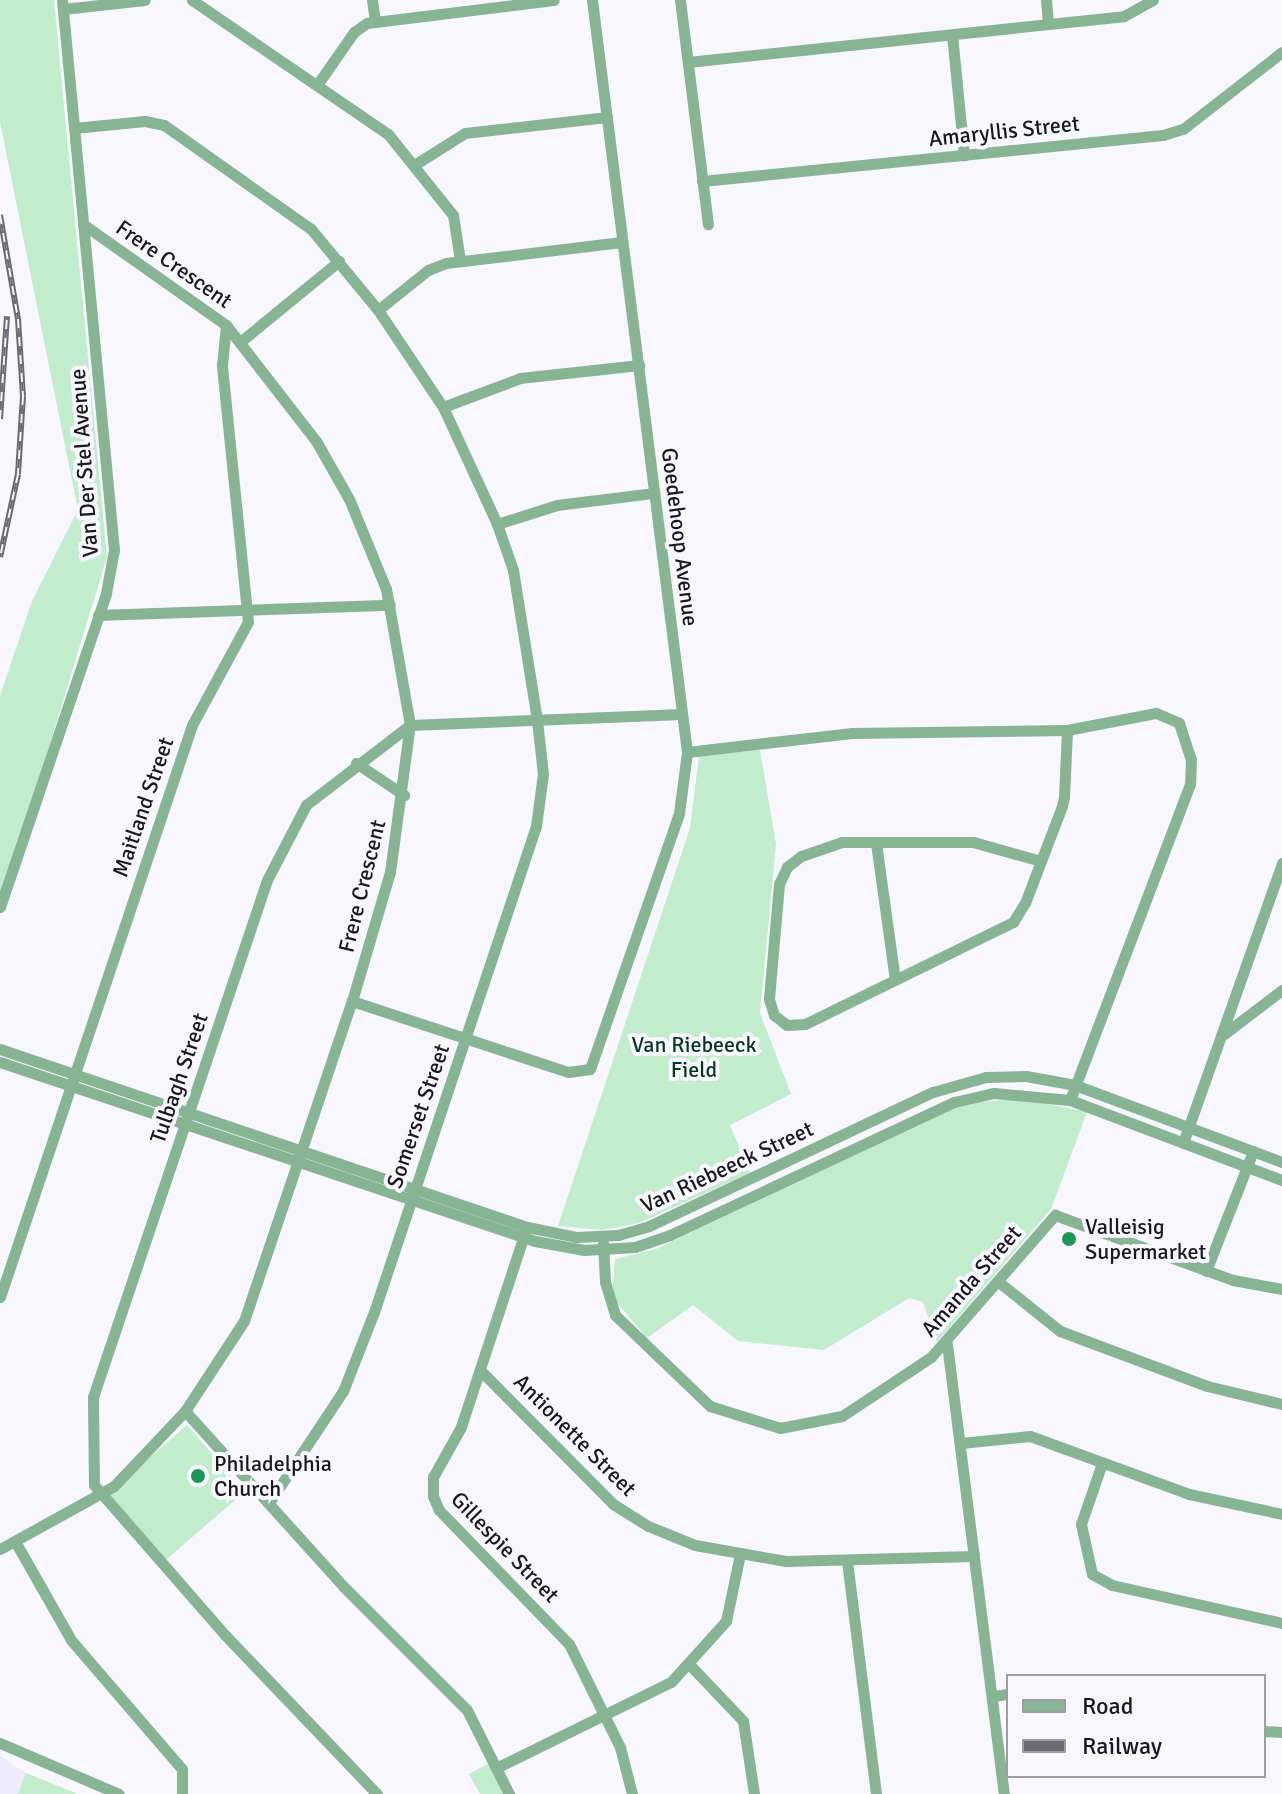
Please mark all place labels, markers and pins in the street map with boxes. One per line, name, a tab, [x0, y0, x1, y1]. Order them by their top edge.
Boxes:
place label: Valleisig Supermarket	[1085, 1213, 1206, 1264]
marker: Valleisig Supermarket	[1060, 1230, 1078, 1248]
place label: Philadelphia Church	[214, 1450, 332, 1502]
marker: Philadelphia Church	[189, 1467, 207, 1485]

